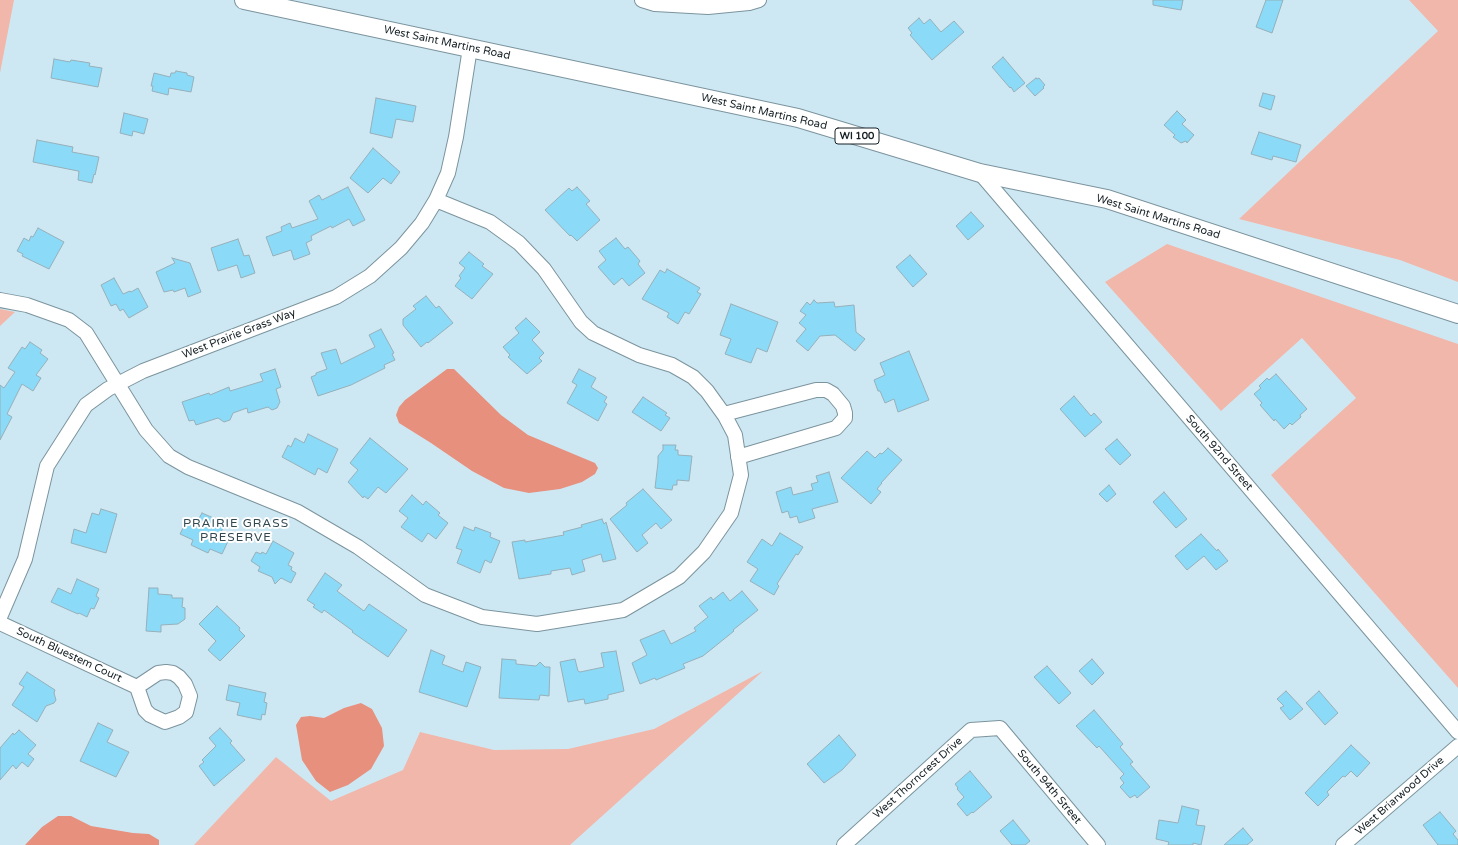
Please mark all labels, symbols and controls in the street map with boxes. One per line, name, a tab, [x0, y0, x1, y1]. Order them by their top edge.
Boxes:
street label: West Saint Martins Road	[383, 23, 511, 63]
street label: West Saint Martins Road	[700, 91, 828, 133]
road number: WI 100	[835, 128, 879, 144]
street label: West Saint Martins Road	[1094, 192, 1222, 242]
street label: West Prairie Grass Way	[180, 306, 298, 362]
street label: South 92nd Street	[1183, 413, 1255, 493]
district label: PRAIRIE GRASS PRESERVE	[183, 517, 289, 545]
street label: South Bluestem Court	[14, 625, 124, 685]
street label: West Thorncrest Drive	[871, 734, 965, 822]
street label: South 94th Street	[1014, 747, 1084, 827]
street label: West Briarwood Drive	[1353, 754, 1447, 838]

